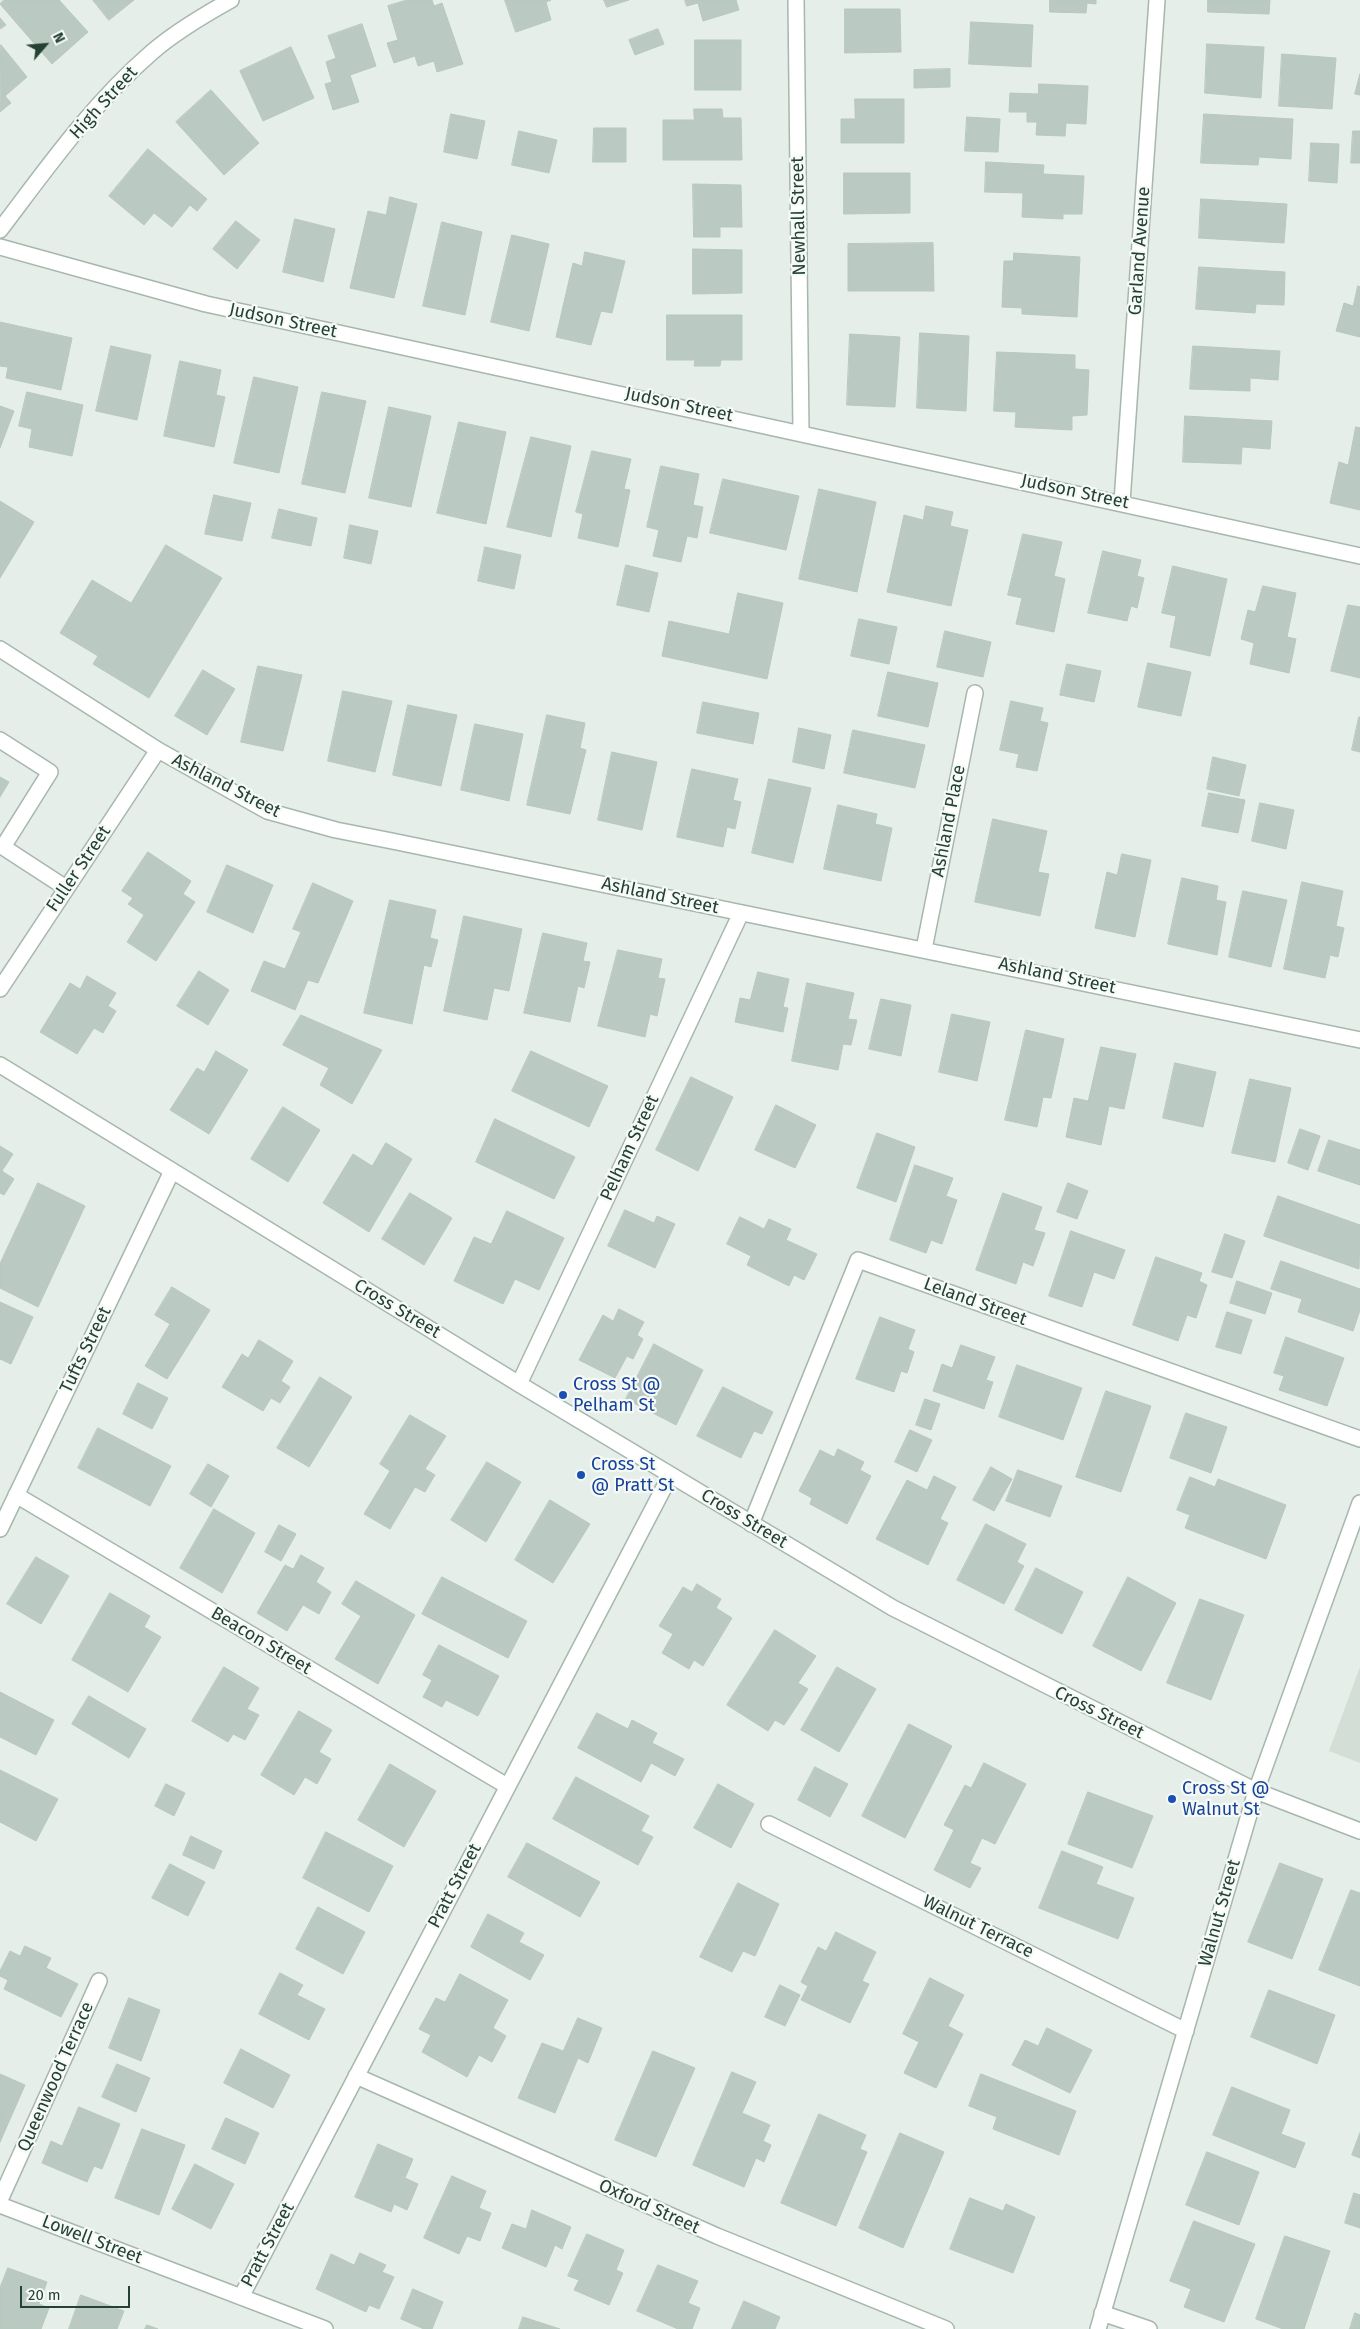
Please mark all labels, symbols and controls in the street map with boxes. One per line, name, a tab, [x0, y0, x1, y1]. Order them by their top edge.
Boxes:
north arrow	[20, 20, 70, 70]
text: N	[49, 30, 68, 46]
street label: High Street	[66, 62, 142, 144]
street label: Newhall Street	[787, 156, 811, 276]
street label: Garland Avenue	[1125, 186, 1155, 316]
street label: Judson Street	[227, 299, 339, 343]
street label: Judson Street	[623, 383, 735, 427]
street label: Judson Street	[1019, 470, 1131, 514]
street label: Ashland Street	[168, 749, 284, 823]
street label: Ashland Place	[928, 763, 970, 879]
street label: Fuller Street	[42, 822, 116, 916]
street label: Ashland Street	[599, 873, 721, 919]
street label: Ashland Street	[996, 953, 1118, 999]
street label: Pelham Street	[596, 1092, 664, 1204]
street label: Leland Street	[920, 1273, 1030, 1331]
street label: Cross Street	[350, 1275, 444, 1343]
street label: Tufts Street	[56, 1303, 116, 1397]
place label: Cross St @ Pelham St	[573, 1374, 661, 1416]
marker: Cross St @ Pelham St	[557, 1389, 569, 1401]
place label: Cross St @ Pratt St	[591, 1454, 674, 1496]
marker: Cross St @ Pratt St	[575, 1469, 587, 1481]
street label: Cross Street	[697, 1485, 791, 1553]
street label: Beacon Street	[207, 1603, 315, 1679]
street label: Cross Street	[1051, 1682, 1147, 1744]
place label: Cross St @ Walnut St	[1182, 1778, 1270, 1820]
marker: Cross St @ Walnut St	[1166, 1793, 1178, 1805]
street label: Pratt Street	[424, 1840, 486, 1932]
street label: Walnut Street	[1194, 1857, 1246, 1969]
street label: Walnut Terrace	[919, 1891, 1037, 1963]
street label: Queenwood Terrace	[13, 1999, 99, 2155]
street label: Oxford Street	[595, 2175, 703, 2239]
street label: Pratt Street	[237, 2199, 299, 2291]
street label: Lowell Street	[39, 2211, 145, 2269]
scale bar	[22, 2276, 132, 2308]
text: 20 m	[28, 2286, 61, 2304]

